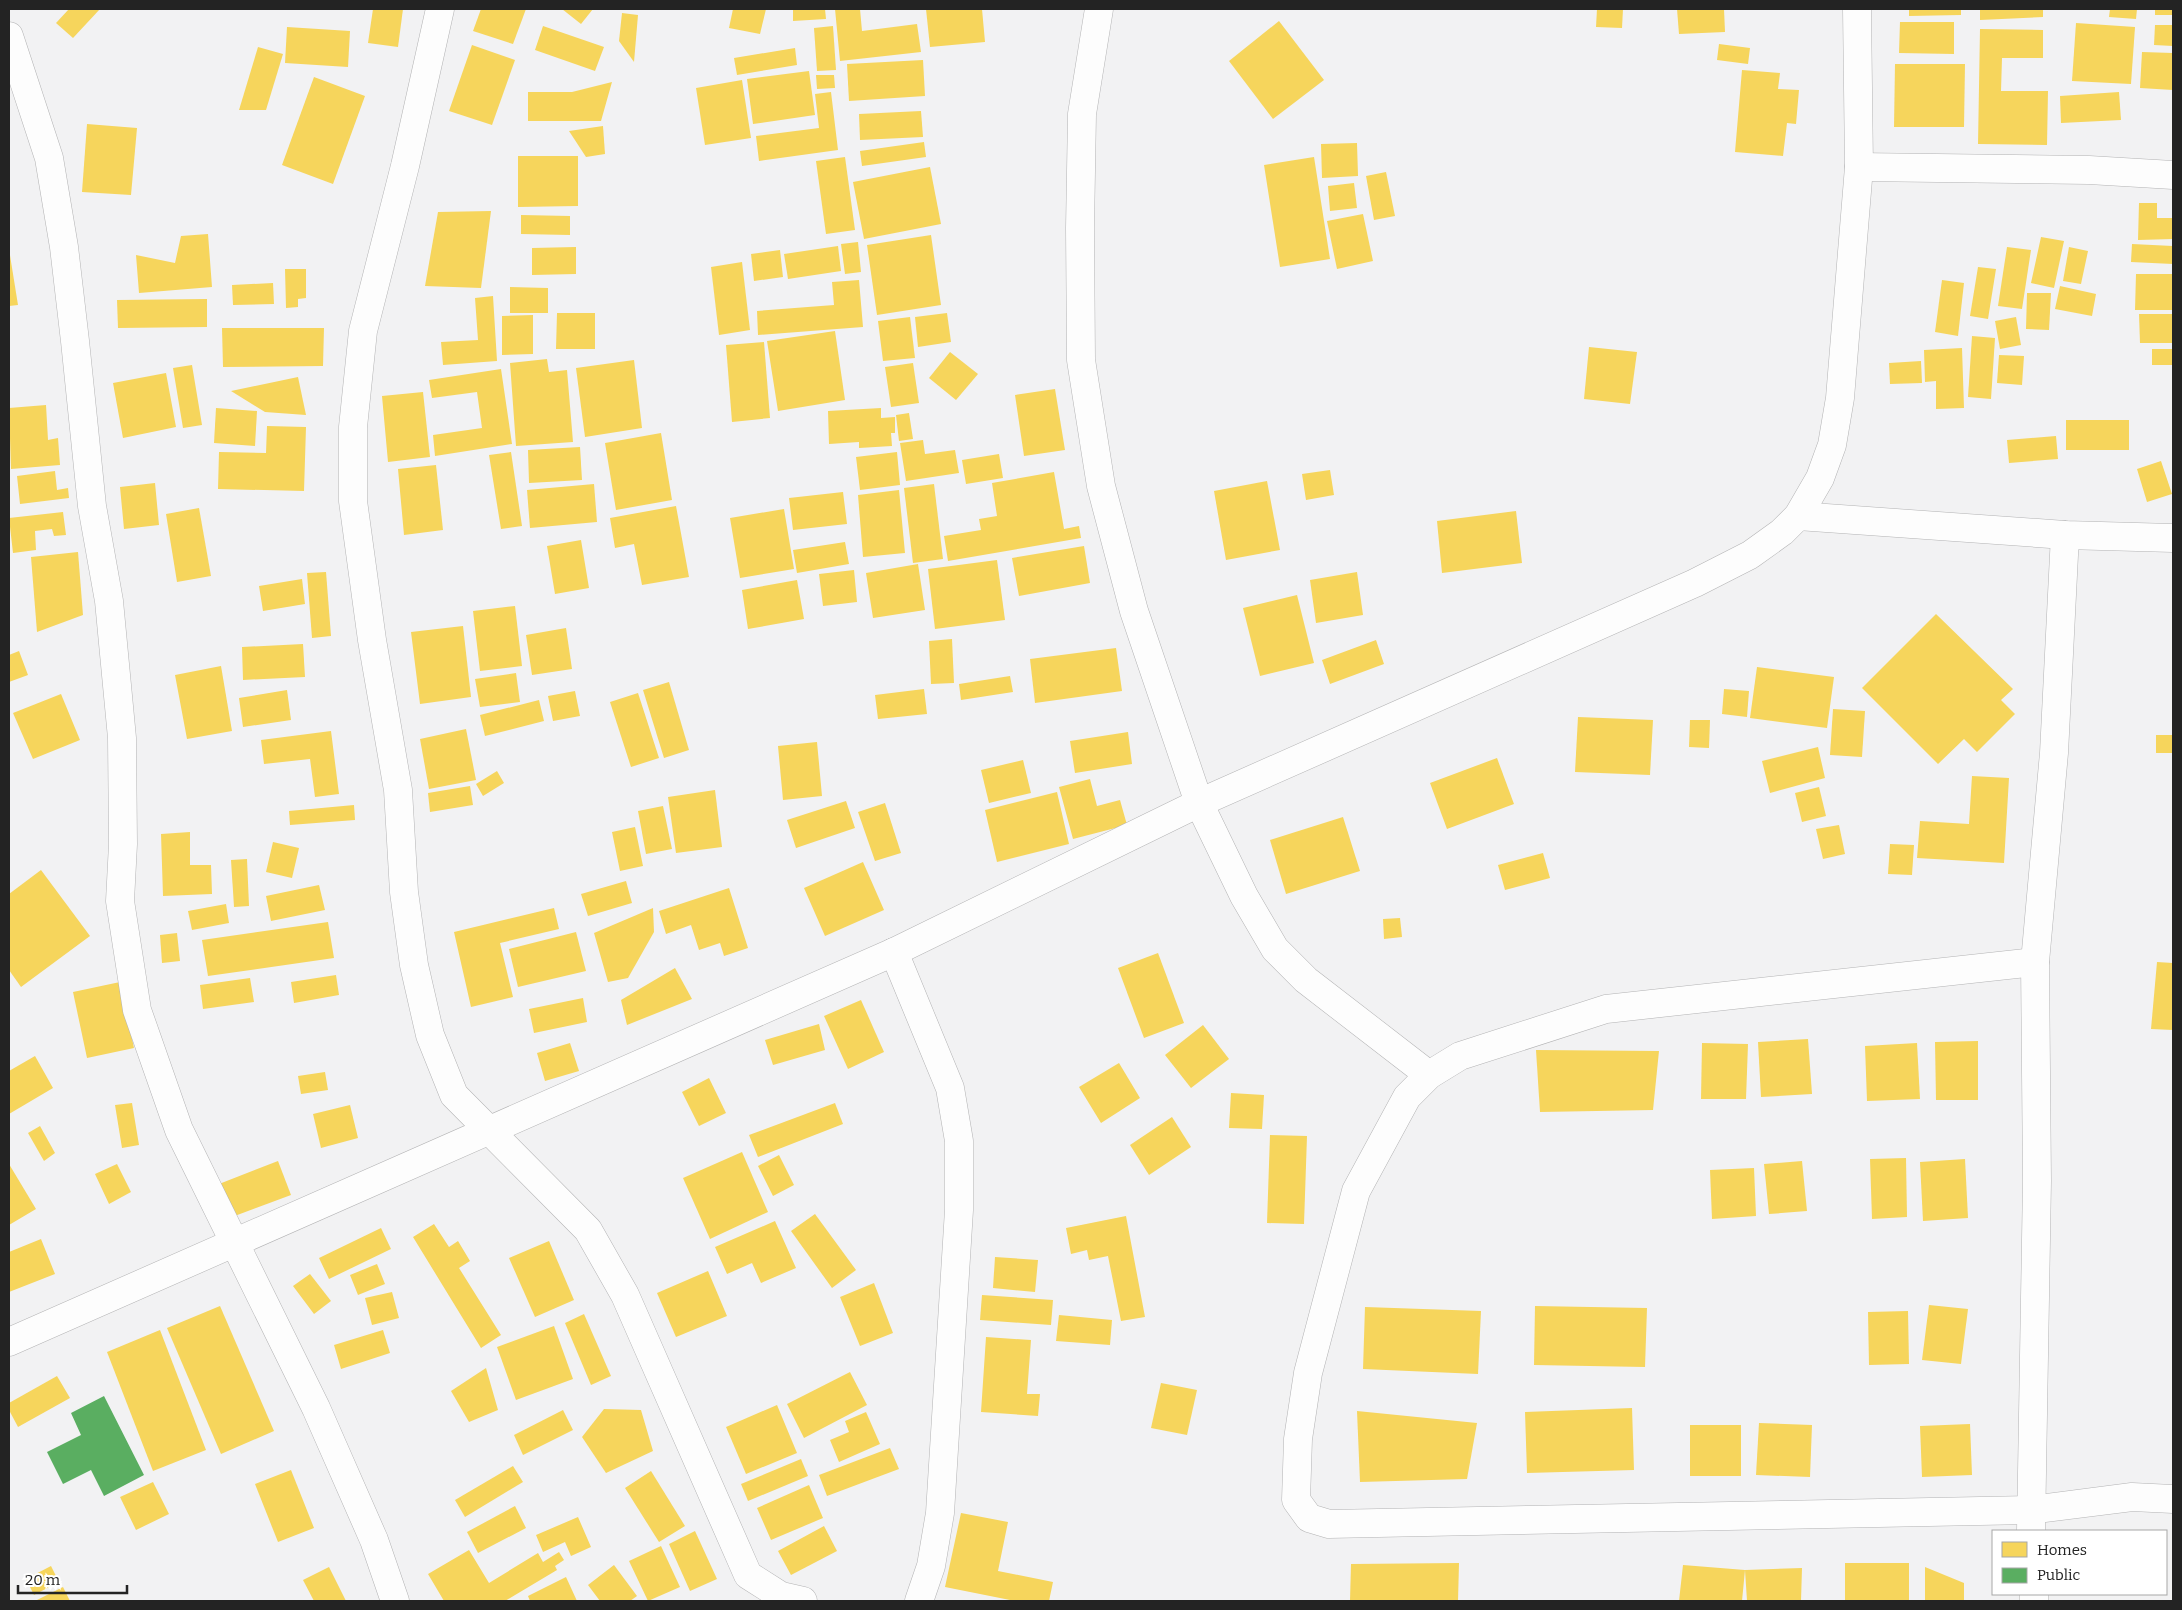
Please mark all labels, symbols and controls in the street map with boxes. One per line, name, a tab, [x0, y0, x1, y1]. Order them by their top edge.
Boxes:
legend	[1992, 1530, 2167, 1595]
text: Homes	[2037, 1541, 2087, 1559]
scale bar	[18, 1562, 126, 1594]
text: Public	[2037, 1566, 2081, 1584]
text: 20 m	[25, 1571, 61, 1589]

